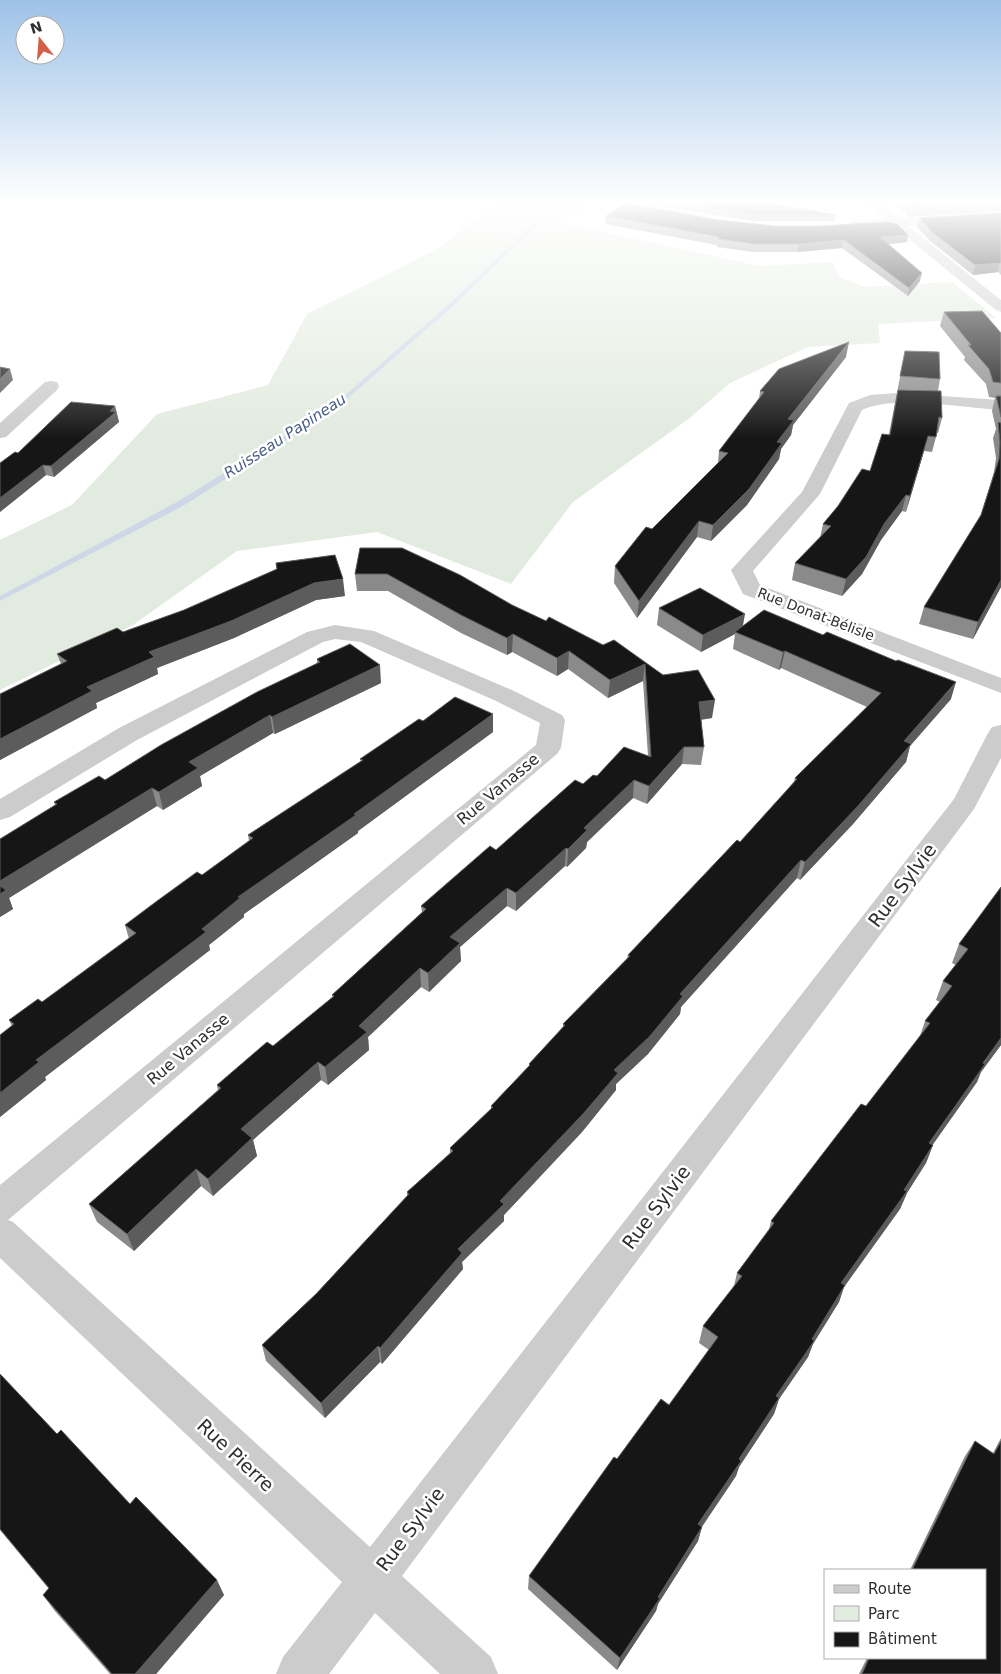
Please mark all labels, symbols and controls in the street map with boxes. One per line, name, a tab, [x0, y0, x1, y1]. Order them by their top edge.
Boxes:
north arrow	[15, 15, 65, 65]
text: N	[28, 18, 44, 37]
water label: Ruisseau Papineau	[221, 390, 349, 482]
street label: Rue Donat-Bélisle	[755, 584, 877, 644]
street label: Rue Vanasse	[453, 749, 543, 829]
street label: Rue Sylvie	[863, 839, 941, 931]
street label: Rue Vanasse	[143, 1009, 233, 1089]
street label: Rue Sylvie	[617, 1161, 695, 1253]
street label: Rue Pierre	[193, 1414, 279, 1496]
street label: Rue Sylvie	[371, 1483, 449, 1575]
legend	[824, 1569, 986, 1659]
text: Route	[868, 1580, 912, 1598]
text: Parc	[868, 1605, 900, 1623]
text: Bâtiment	[868, 1630, 937, 1648]

